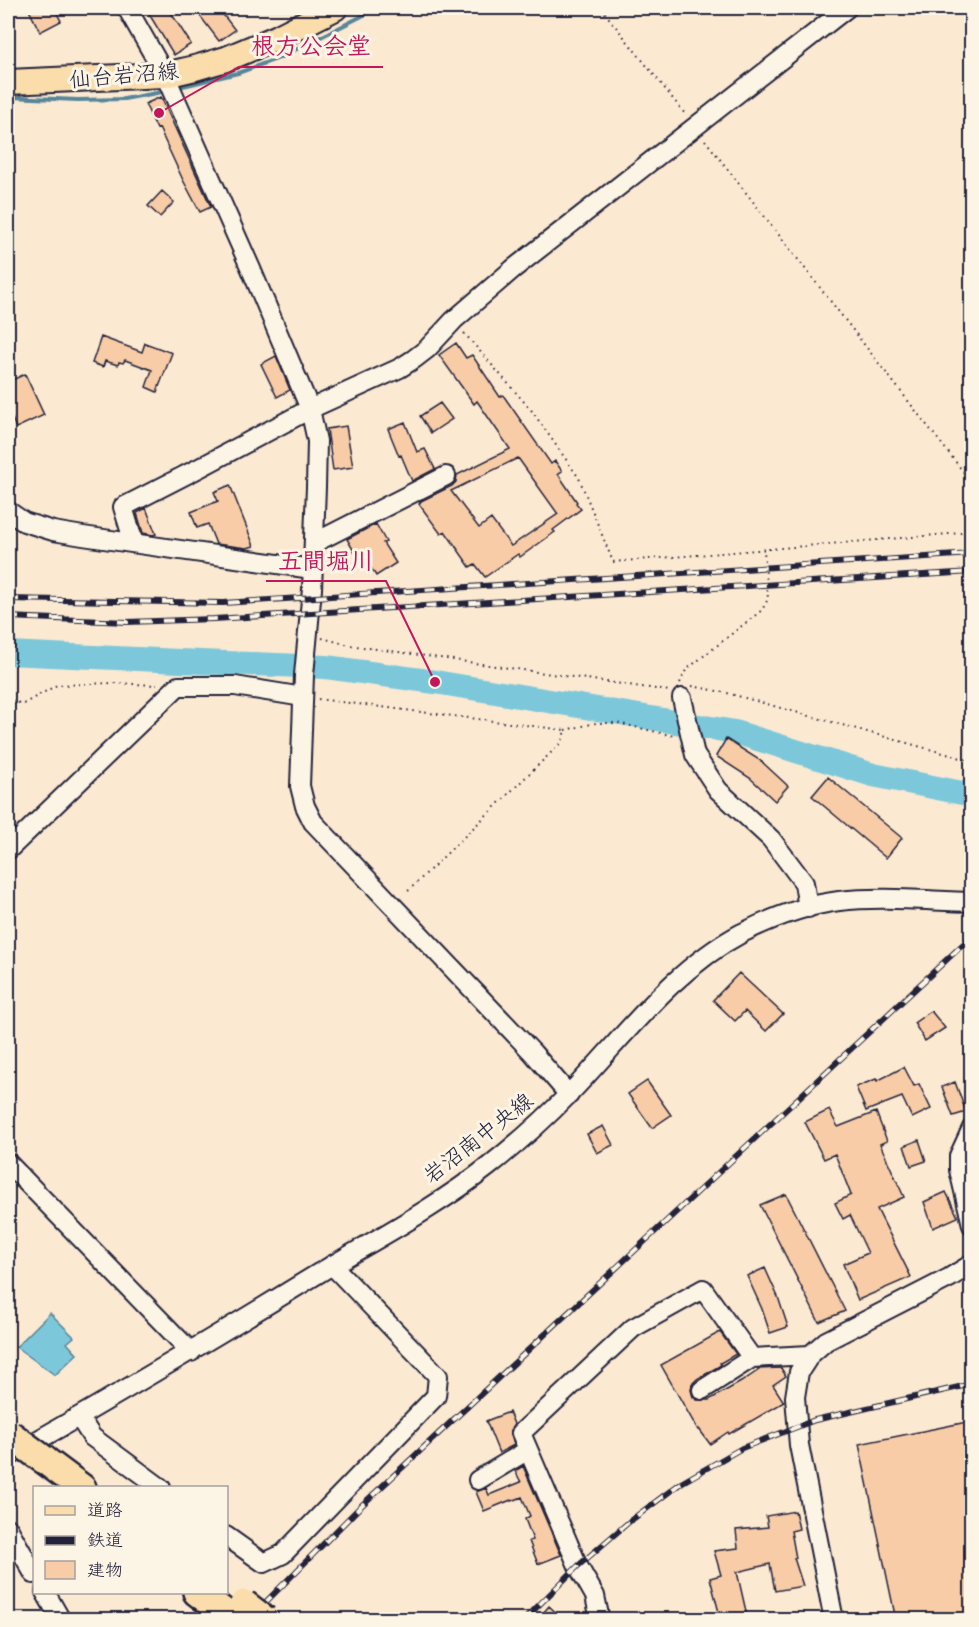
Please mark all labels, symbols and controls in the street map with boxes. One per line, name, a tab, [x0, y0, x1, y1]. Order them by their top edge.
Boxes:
callout: 根方公会堂	[239, 25, 383, 67]
text: 根方公会堂	[251, 25, 371, 67]
street label: 仙台岩沼線	[68, 51, 180, 99]
callout: 五間堀川	[266, 539, 386, 581]
text: 五間堀川	[278, 540, 374, 582]
street label: 岩沼南中央線	[414, 1082, 542, 1194]
legend	[33, 1486, 228, 1594]
text: 道路	[87, 1494, 123, 1526]
text: 鉄道	[87, 1524, 123, 1556]
text: 建物	[87, 1554, 123, 1586]

